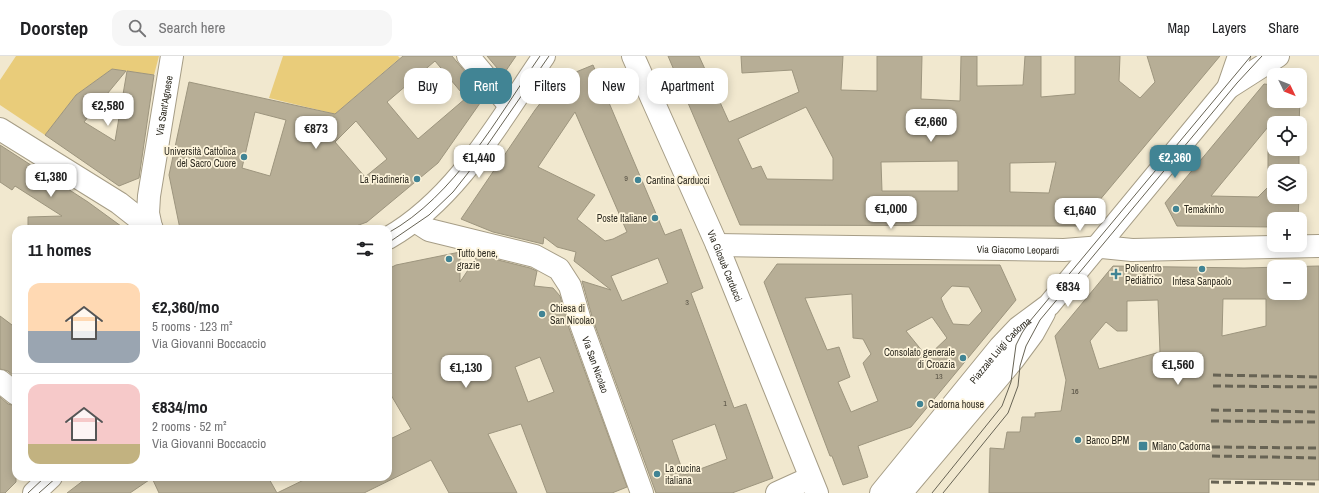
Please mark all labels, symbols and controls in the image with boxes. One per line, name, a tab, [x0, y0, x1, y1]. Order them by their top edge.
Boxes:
search box	[112, 10, 392, 46]
text: Doorstep	[20, 15, 88, 41]
icon: search	[126, 17, 148, 39]
text: Search here	[158, 17, 225, 38]
text: Map	[1168, 19, 1190, 37]
text: Layers	[1212, 19, 1246, 37]
text: Share	[1268, 19, 1299, 37]
chip: Buy	[404, 68, 452, 104]
chip: Rent	[460, 68, 512, 104]
chip: Filters	[520, 68, 580, 104]
chip: New	[588, 68, 639, 104]
chip: Apartment	[647, 68, 728, 104]
north arrow	[1267, 68, 1307, 108]
map controls	[1267, 68, 1307, 300]
street label: Via Sant'Agnese	[153, 74, 175, 137]
pin: €2,580	[75, 93, 141, 127]
text: €2,580	[92, 97, 124, 114]
pin: €2,660	[898, 109, 964, 143]
text: €2,660	[915, 113, 947, 130]
pin: €873	[292, 116, 340, 150]
button: locate	[1267, 116, 1307, 156]
text: €873	[304, 120, 328, 137]
place label: Università Cattolica del Sacro Cuore	[164, 145, 236, 170]
pin: €1,440	[446, 145, 512, 179]
pin: €2,360	[1142, 145, 1208, 179]
text: €1,440	[463, 149, 495, 166]
text: €2,360	[1159, 149, 1191, 166]
marker: Università Cattolica del Sacro Cuore	[239, 152, 249, 162]
pin: €1,380	[18, 164, 84, 198]
button: layers	[1267, 164, 1307, 204]
text: €1,380	[35, 168, 67, 185]
place label: La Piadineria	[360, 173, 409, 186]
house number: 9	[624, 173, 628, 183]
marker: La Piadineria	[412, 174, 422, 184]
place label: Cantina Carducci	[646, 174, 710, 187]
marker: Cantina Carducci	[633, 175, 643, 185]
pin: €1,000	[858, 196, 924, 230]
pin: €1,640	[1047, 198, 1113, 232]
text: €1,000	[875, 200, 907, 217]
text: €1,640	[1064, 202, 1096, 219]
place label: Temakinho	[1184, 203, 1225, 216]
marker: Temakinho	[1171, 204, 1181, 214]
place label: Poste Italiane	[597, 212, 647, 225]
button: +	[1267, 212, 1307, 252]
marker: Poste Italiane	[650, 213, 660, 223]
street label: Via Giosuè Carducci	[705, 228, 746, 303]
text: 11 homes	[28, 238, 92, 261]
icon: filters	[354, 238, 376, 260]
street label: Via Giacomo Leopardi	[977, 242, 1059, 256]
place label: Tutto bene, grazie	[457, 247, 498, 272]
marker: Tutto bene, grazie	[444, 254, 454, 264]
button: −	[1267, 260, 1307, 300]
place label: Policentro Pediatrico	[1125, 262, 1163, 287]
marker: Intesa Sanpaolo	[1197, 264, 1207, 274]
marker: Policentro Pediatrico	[1110, 268, 1122, 280]
pin: €834	[1044, 274, 1092, 308]
place label: Intesa Sanpaolo	[1172, 275, 1232, 288]
text: €834	[1056, 278, 1080, 295]
text: €2,360/mo	[152, 295, 219, 318]
house number: 3	[685, 297, 689, 307]
icon: home	[60, 299, 108, 347]
place label: Chiesa di San Nicolao	[550, 302, 595, 327]
marker: Chiesa di San Nicolao	[537, 309, 547, 319]
street label: Piazzale Luigi Cadorna	[966, 314, 1034, 386]
text: 5 rooms · 123 m²	[152, 318, 233, 335]
text: Via Giovanni Boccaccio	[152, 335, 266, 352]
street label: Via San Nicolao	[579, 335, 612, 395]
place label: Consolato generale di Croazia	[884, 346, 955, 371]
pin: €1,560	[1145, 352, 1211, 386]
marker: Consolato generale di Croazia	[958, 353, 968, 363]
pin: €1,130	[433, 355, 499, 389]
text: €1,560	[1162, 356, 1194, 373]
text: €1,130	[450, 359, 482, 376]
house number: 13	[935, 371, 943, 381]
house number: 16	[1071, 386, 1079, 396]
text: €834/mo	[152, 395, 208, 418]
house number: 1	[723, 398, 727, 408]
place label: Cadorna house	[928, 398, 985, 411]
marker: Cadorna house	[915, 399, 925, 409]
icon: home	[60, 400, 108, 448]
text: 2 rooms · 52 m²	[152, 418, 227, 435]
place label: Banco BPM	[1086, 434, 1129, 447]
text: Via Giovanni Boccaccio	[152, 435, 266, 452]
marker: Banco BPM	[1073, 435, 1083, 445]
marker: Milano Cadorna	[1137, 440, 1149, 452]
place label: Milano Cadorna	[1152, 440, 1211, 453]
place label: La cucina italiana	[665, 462, 701, 487]
marker: La cucina italiana	[652, 469, 662, 479]

